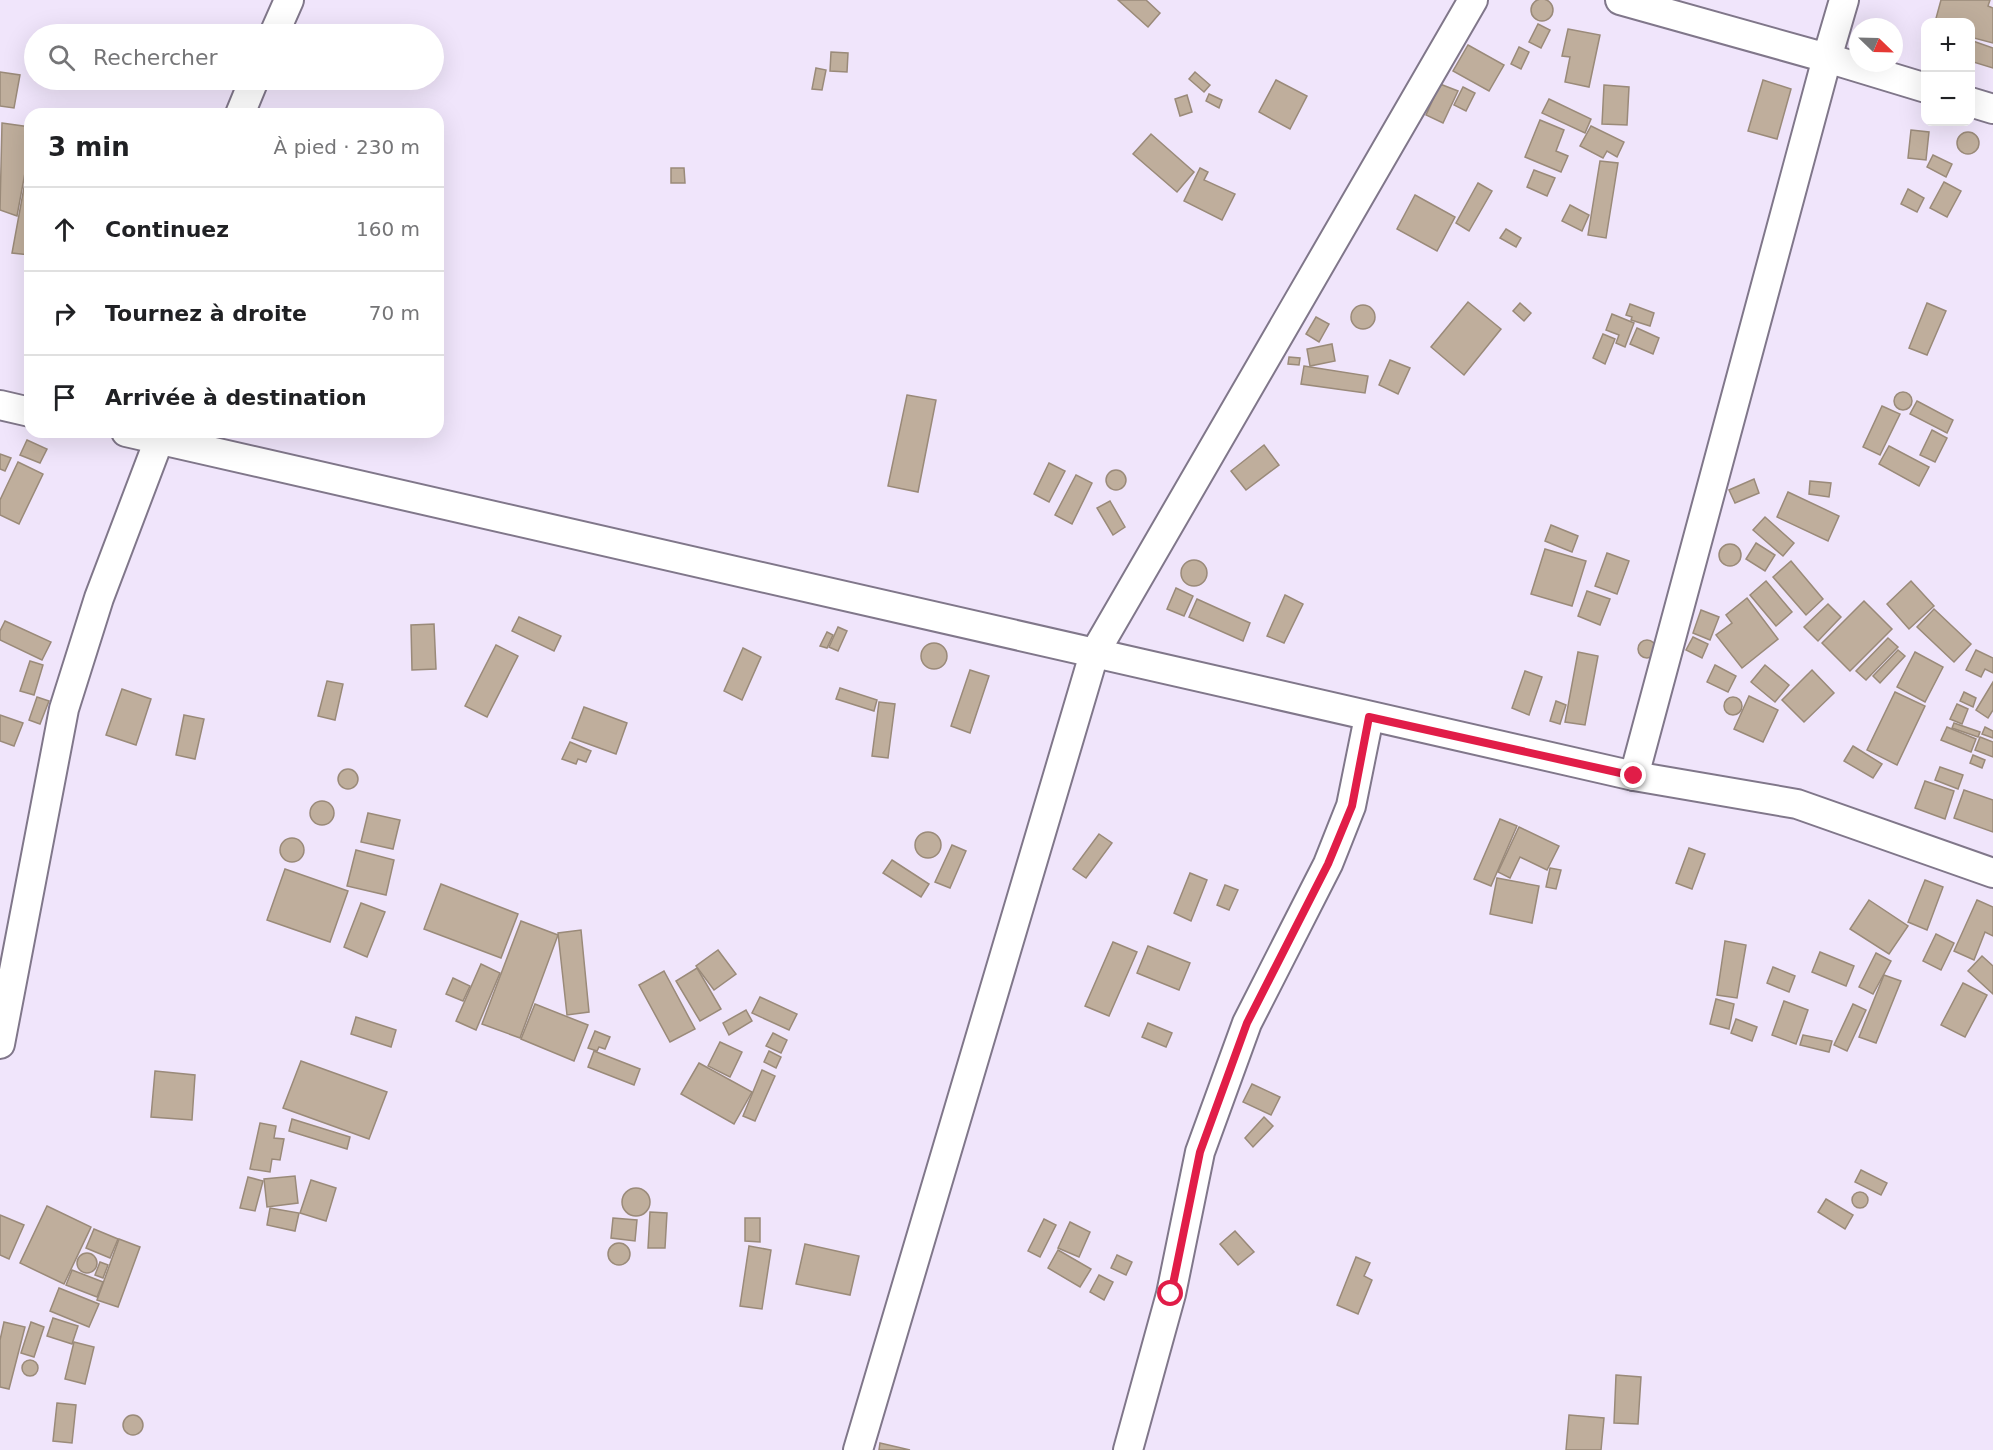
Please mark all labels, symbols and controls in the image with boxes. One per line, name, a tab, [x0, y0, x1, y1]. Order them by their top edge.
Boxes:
north arrow	[1849, 18, 1903, 72]
map controls	[1921, 18, 1975, 126]
button: +	[1921, 18, 1975, 72]
search box	[24, 24, 444, 90]
icon: search	[45, 41, 78, 74]
text: Rechercher	[93, 45, 218, 70]
button: −	[1921, 72, 1975, 126]
text: 3 min	[48, 132, 130, 162]
text: À pied · 230 m	[274, 135, 420, 159]
icon: ahead	[48, 213, 81, 246]
text: Continuez	[105, 217, 229, 242]
text: 160 m	[356, 217, 420, 241]
icon: right	[48, 297, 81, 330]
text: Tournez à droite	[105, 301, 307, 326]
text: 70 m	[369, 301, 420, 325]
icon: arrive	[48, 381, 81, 414]
text: Arrivée à destination	[105, 385, 367, 410]
route end	[1620, 762, 1646, 788]
route start	[1157, 1280, 1183, 1306]

